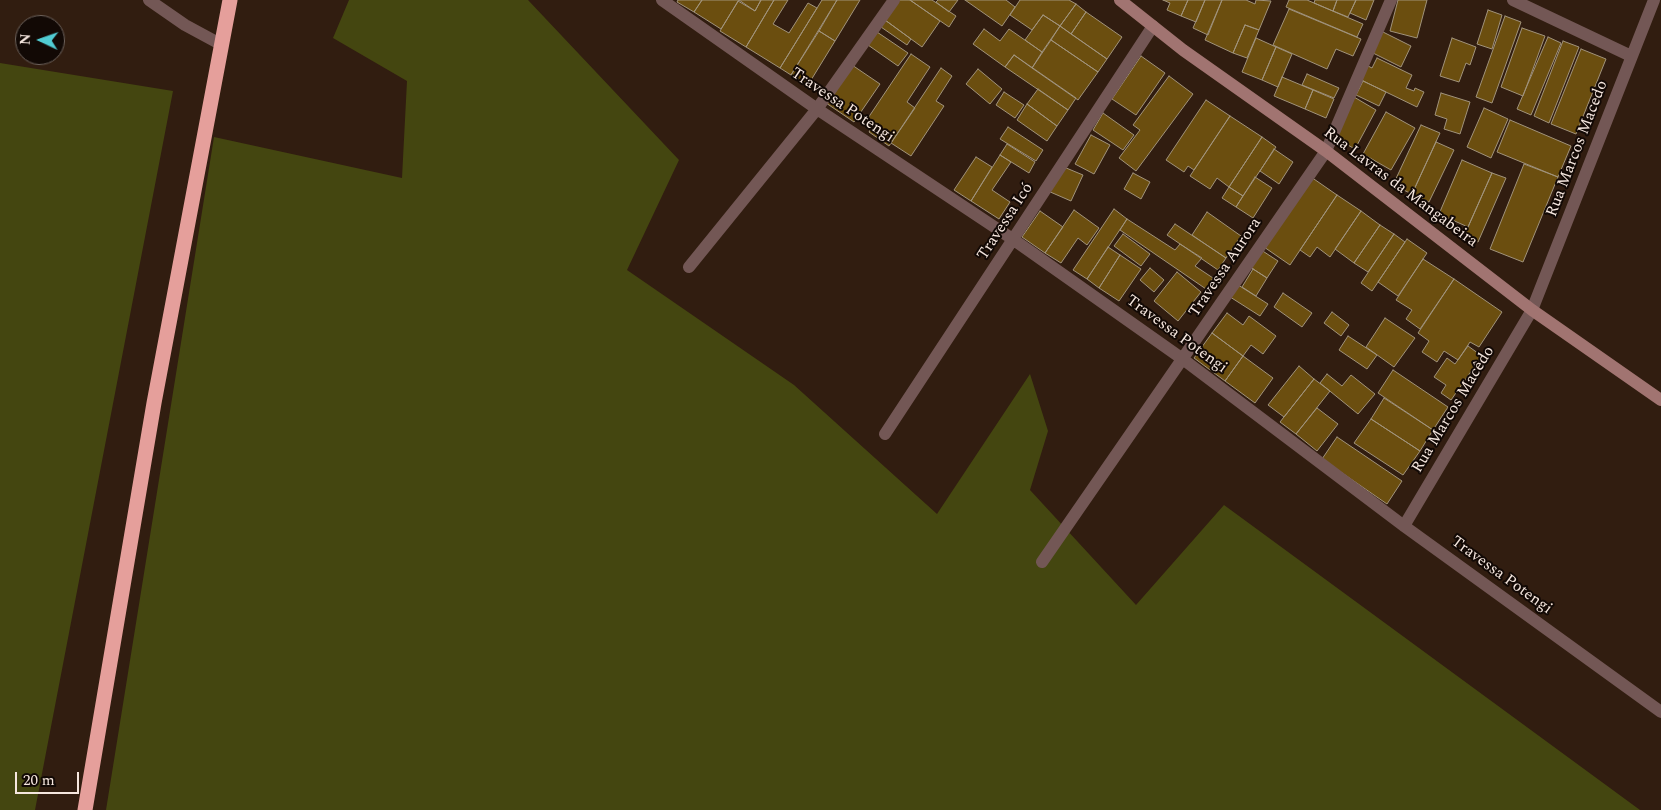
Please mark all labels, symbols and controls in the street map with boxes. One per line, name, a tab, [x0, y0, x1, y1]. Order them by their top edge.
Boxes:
north arrow	[15, 15, 65, 65]
text: N	[15, 33, 36, 46]
street label: Travessa Potengi	[787, 64, 897, 148]
street label: Rua Marcos Macedo	[1543, 78, 1613, 220]
street label: Rua Lavras da Mangabeira	[1319, 124, 1481, 252]
street label: Travessa Icó	[974, 180, 1038, 264]
street label: Travessa Aurora	[1186, 215, 1266, 321]
street label: Travessa Potengi	[1122, 292, 1230, 378]
street label: Rua Marcos Macêdo	[1409, 343, 1499, 477]
street label: Travessa Potengi	[1447, 533, 1555, 619]
scale bar	[18, 762, 81, 794]
text: 20 m	[23, 769, 55, 792]

